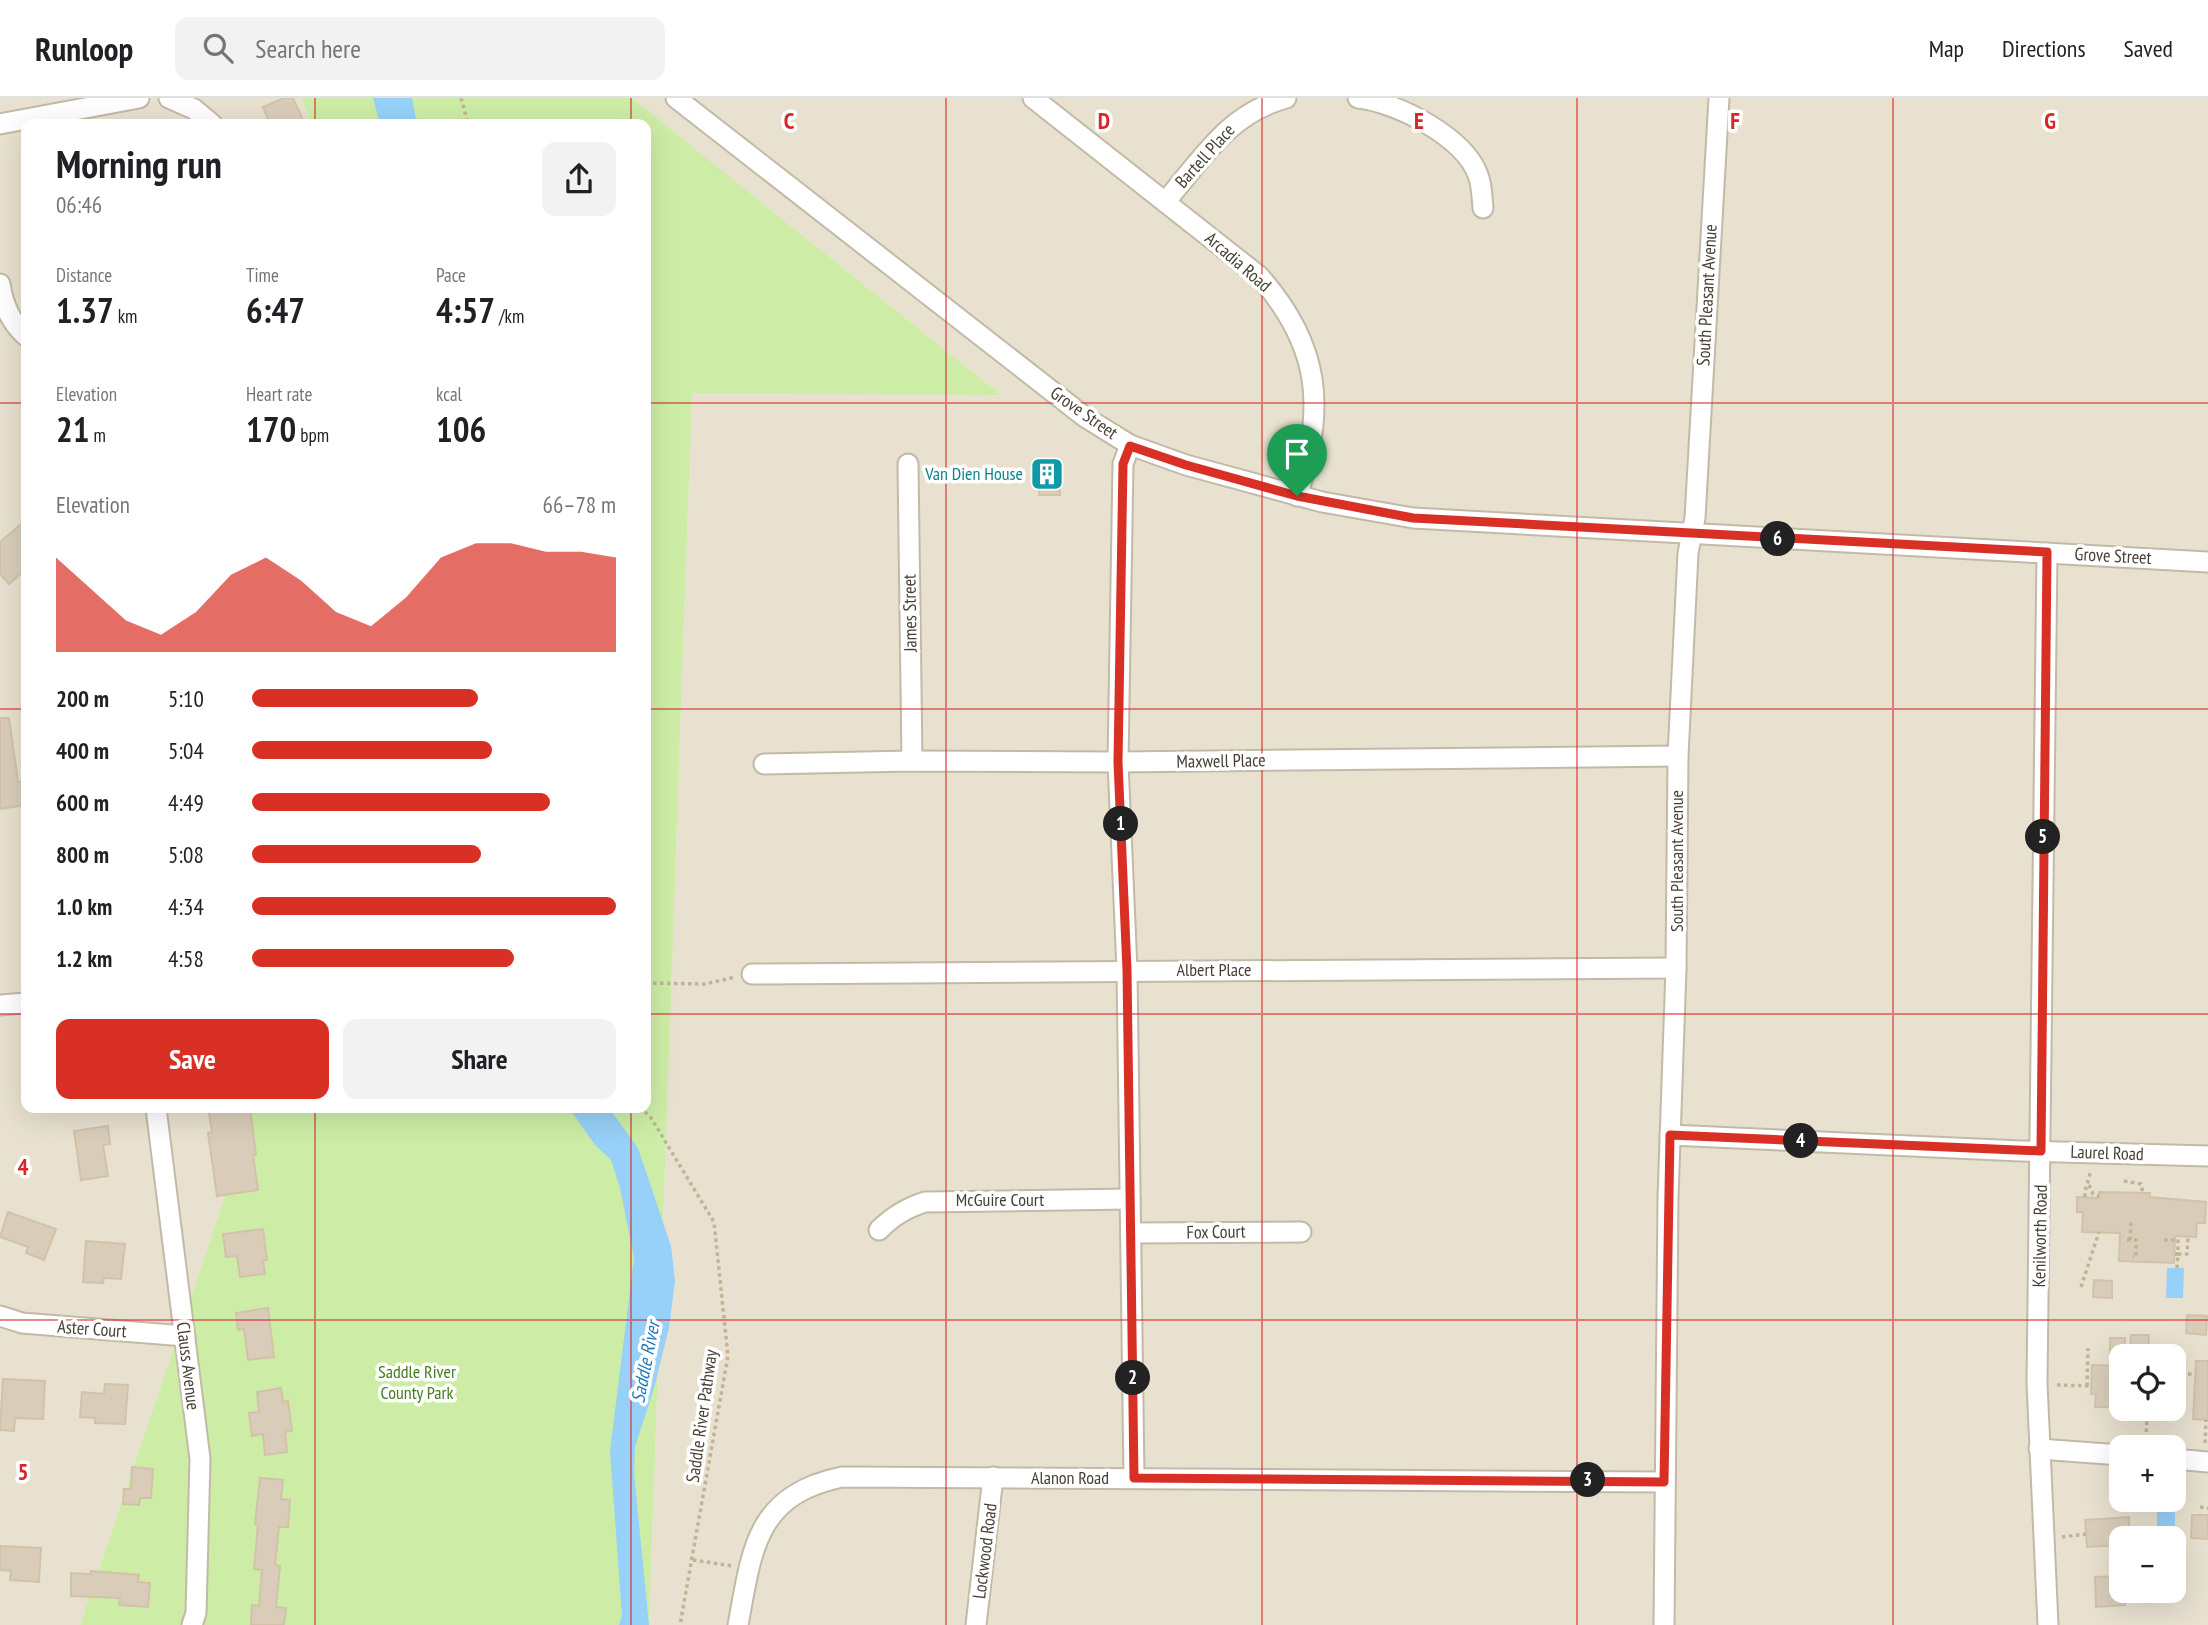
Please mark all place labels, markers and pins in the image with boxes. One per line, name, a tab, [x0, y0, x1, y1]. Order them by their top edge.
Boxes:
pin	[1267, 424, 1327, 496]
building icon: Van Dien House	[1028, 455, 1066, 493]
place label: Van Dien House	[924, 462, 1023, 485]
pin: 6	[1760, 522, 1796, 556]
pin: 1	[1104, 806, 1138, 842]
pin: 5	[2025, 820, 2060, 854]
pin: 4	[1784, 1124, 1818, 1158]
pin: 2	[1116, 1360, 1150, 1396]
pin: 3	[1570, 1462, 1606, 1498]

